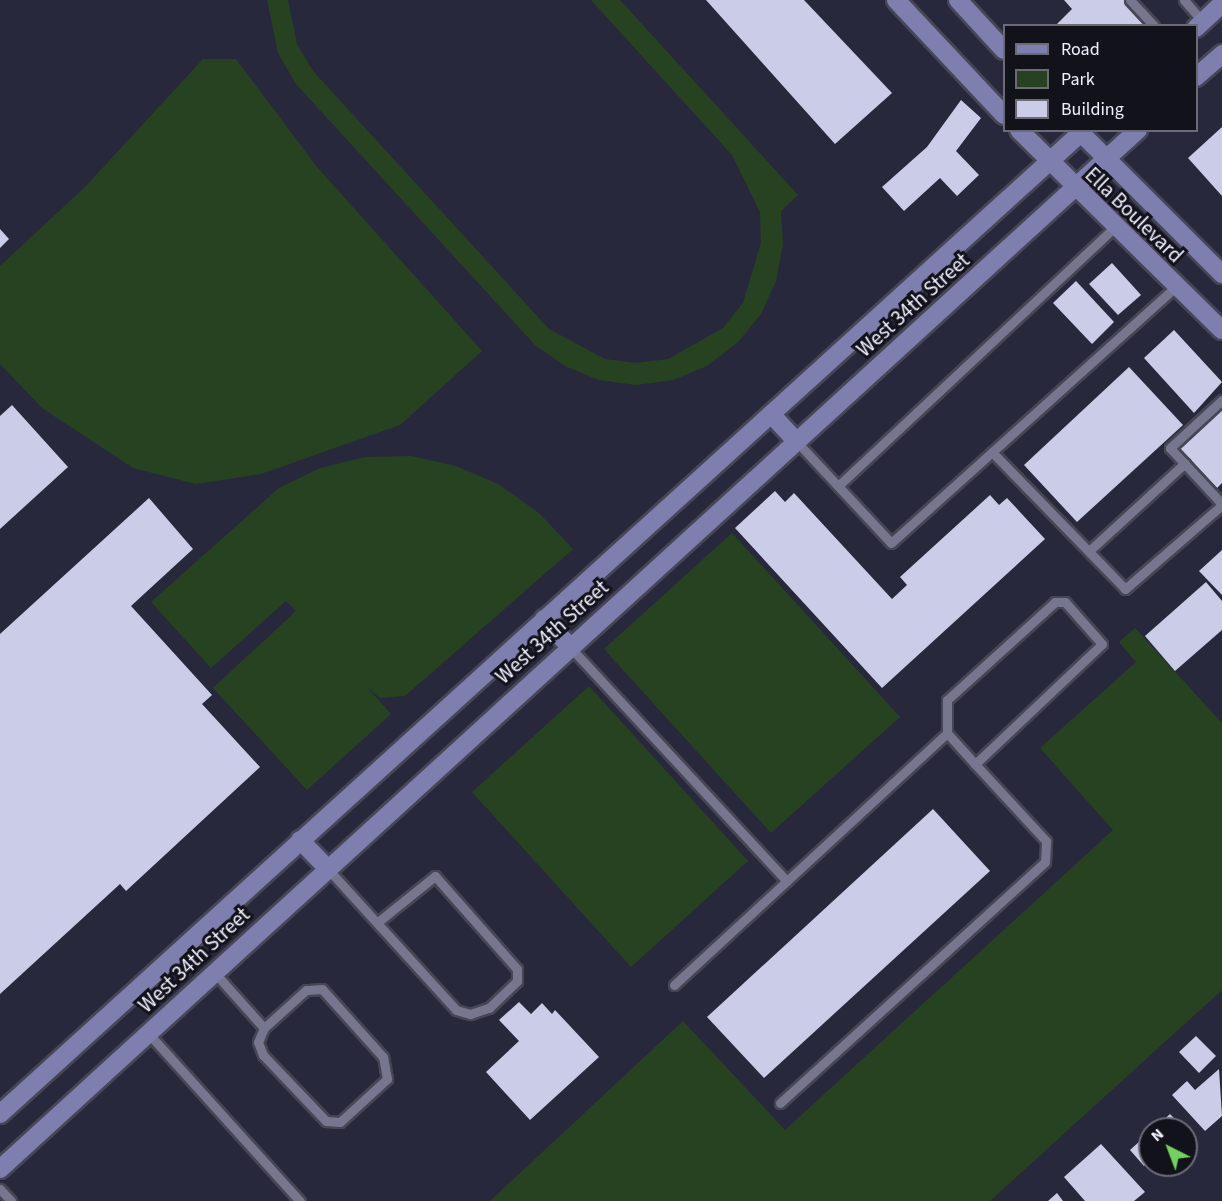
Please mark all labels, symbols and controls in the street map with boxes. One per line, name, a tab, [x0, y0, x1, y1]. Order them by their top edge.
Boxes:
legend	[1003, 24, 1198, 132]
text: Road	[1061, 37, 1100, 62]
text: Park	[1061, 67, 1095, 92]
text: Building	[1061, 97, 1124, 122]
street label: Ella Boulevard	[1080, 162, 1188, 268]
street label: West 34th Street	[852, 248, 974, 362]
street label: West 34th Street	[491, 575, 613, 689]
street label: West 34th Street	[133, 902, 255, 1018]
north arrow	[1138, 1117, 1198, 1177]
text: N	[1146, 1123, 1169, 1147]

